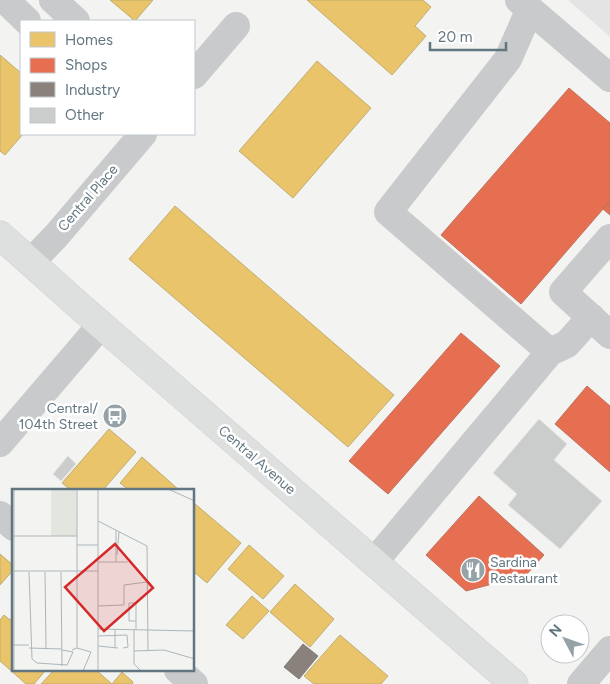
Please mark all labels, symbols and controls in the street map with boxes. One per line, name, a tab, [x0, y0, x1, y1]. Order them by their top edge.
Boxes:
legend	[20, 20, 195, 135]
scale bar	[430, 20, 506, 52]
text: 20 m	[438, 28, 472, 46]
text: Homes	[65, 31, 113, 49]
text: Shops	[65, 56, 107, 74]
text: Industry	[65, 81, 120, 99]
text: Other	[65, 106, 104, 124]
street label: Central Place	[54, 161, 122, 235]
place label: Central/ 104th Street	[19, 400, 99, 433]
bus stop icon: Central/ 104th Street	[102, 403, 128, 429]
street label: Central Avenue	[215, 422, 299, 498]
inset map	[12, 489, 195, 672]
place label: Sardina Restaurant	[490, 554, 558, 587]
restaurant icon: Sardina Restaurant	[460, 557, 486, 583]
north arrow	[540, 614, 590, 664]
text: N	[546, 621, 566, 640]

